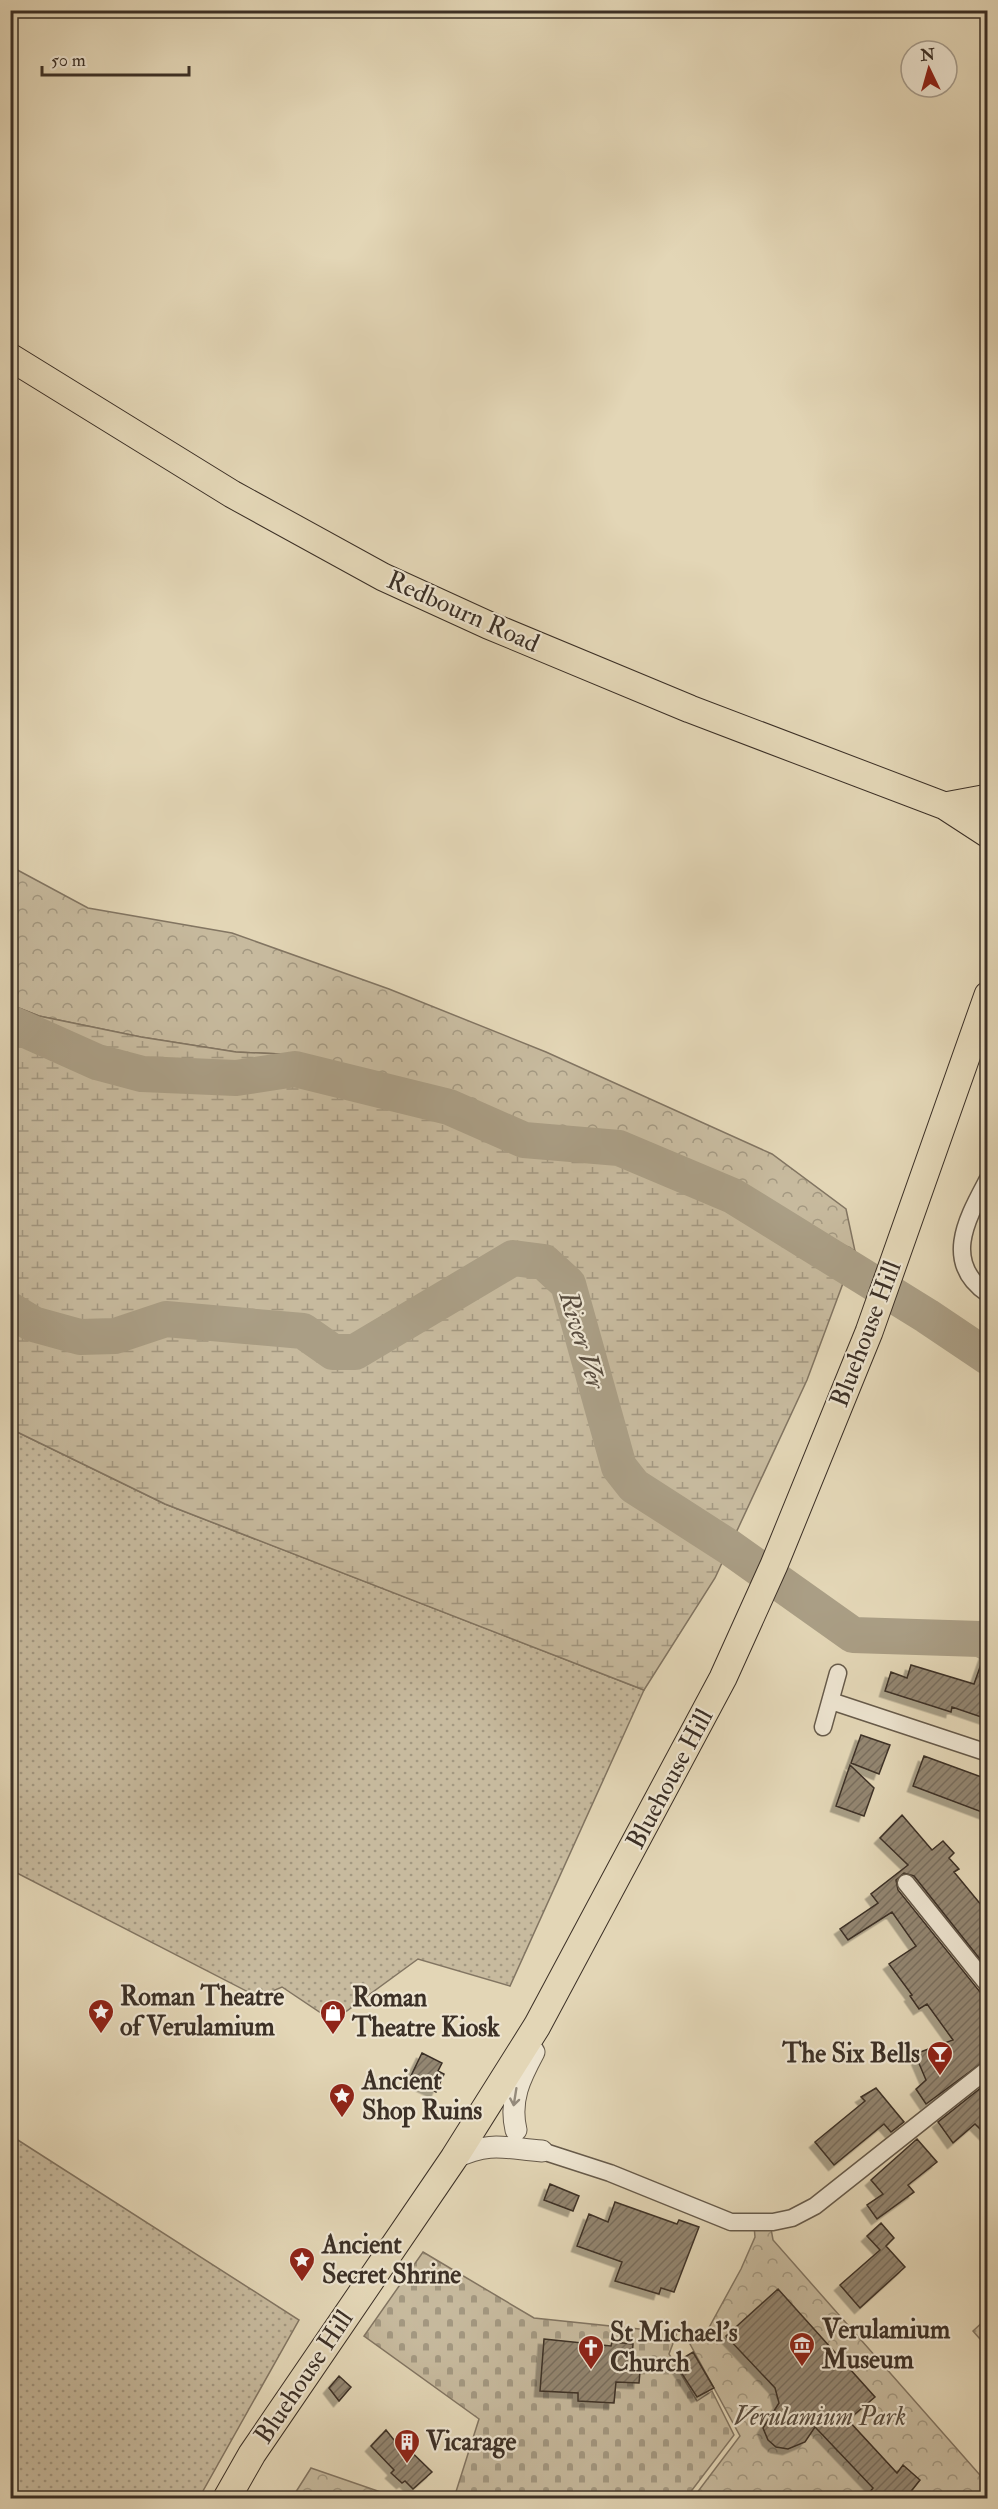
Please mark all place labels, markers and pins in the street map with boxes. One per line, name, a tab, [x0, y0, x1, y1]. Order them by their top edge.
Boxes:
place label: Roman Theatre of Verulamium	[120, 1981, 284, 2043]
place label: Roman Theatre Kiosk	[351, 1982, 500, 2044]
place icon: Roman Theatre of Verulamium	[86, 1997, 116, 2035]
shop icon: Roman Theatre Kiosk	[318, 1998, 348, 2036]
place label: The Six Bells	[781, 2038, 920, 2070]
bar icon: The Six Bells	[925, 2039, 955, 2077]
place label: Ancient Shop Ruins	[361, 2065, 482, 2128]
place icon: Ancient Shop Ruins	[327, 2081, 357, 2119]
place label: Ancient Secret Shrine	[321, 2229, 461, 2291]
place icon: Ancient Secret Shrine	[287, 2245, 317, 2283]
place label: Verulamium Museum	[821, 2314, 951, 2376]
place label: St Michael's Church	[610, 2317, 738, 2379]
museum icon: Verulamium Museum	[787, 2330, 817, 2368]
church icon: St Michael's Church	[576, 2333, 606, 2371]
place label: Vicarage	[425, 2426, 516, 2459]
building icon: Vicarage	[392, 2427, 422, 2465]

